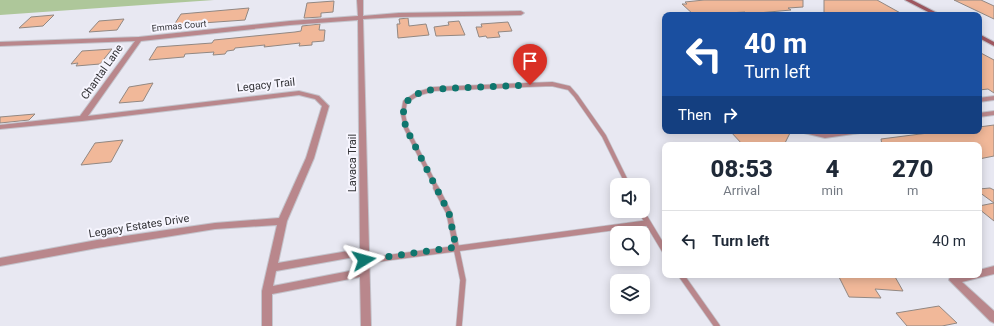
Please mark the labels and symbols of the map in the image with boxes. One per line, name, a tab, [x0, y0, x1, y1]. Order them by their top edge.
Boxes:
street label: Emmas Court	[151, 19, 207, 33]
street label: Chantal Lane	[78, 42, 126, 102]
pin	[513, 44, 547, 85]
street label: Legacy Trail	[236, 75, 296, 95]
street label: Lavaca Trail	[346, 134, 359, 192]
street label: Legacy Estates Drive	[88, 212, 190, 240]
position arrow	[343, 239, 385, 281]

